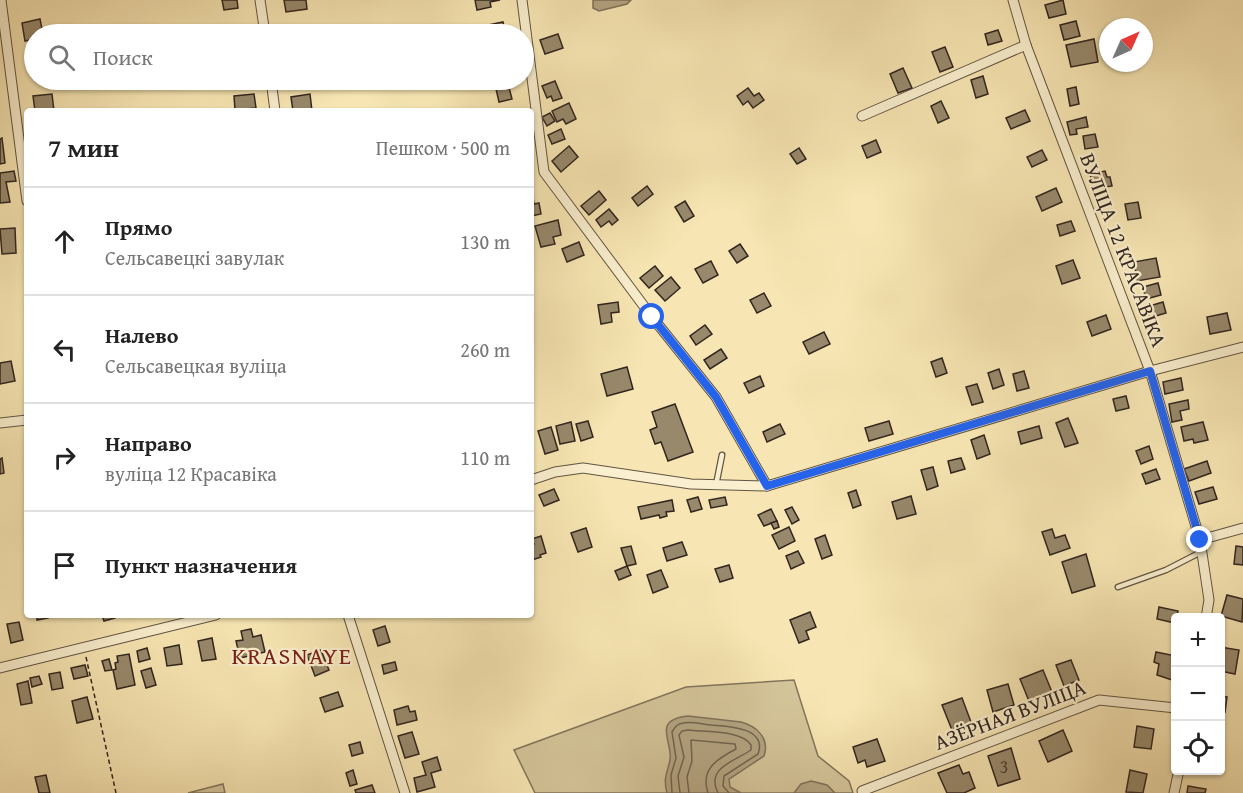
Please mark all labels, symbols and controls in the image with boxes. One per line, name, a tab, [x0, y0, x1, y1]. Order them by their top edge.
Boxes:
north arrow	[1099, 18, 1153, 72]
search box	[24, 24, 534, 90]
icon: search	[45, 41, 78, 74]
text: Поиск	[93, 41, 153, 73]
text: 7 мин	[48, 128, 119, 167]
text: Пешком · 500 m	[376, 133, 510, 162]
street label: ВУЛІЦА 12 КРАСАВІКА	[1072, 148, 1175, 351]
text: Прямо	[105, 211, 172, 243]
icon: ahead	[48, 225, 81, 258]
text: 130 m	[460, 227, 510, 256]
text: Сельсавецкі завулак	[105, 243, 284, 272]
route start	[638, 303, 664, 329]
text: Налево	[105, 319, 178, 351]
icon: left	[48, 333, 81, 366]
text: 260 m	[460, 335, 510, 364]
text: Сельсавецкая вуліца	[105, 351, 287, 380]
text: Направо	[105, 427, 192, 459]
icon: right	[48, 441, 81, 474]
text: 110 m	[460, 443, 510, 472]
text: вуліца 12 Красавіка	[105, 459, 277, 488]
route end	[1186, 526, 1212, 552]
icon: arrive	[48, 549, 81, 582]
text: Пункт назначения	[105, 549, 297, 581]
map controls	[1171, 613, 1225, 775]
button: +	[1171, 613, 1225, 667]
district label: KRASNAYE	[232, 638, 352, 673]
button: −	[1171, 667, 1225, 721]
street label: АЗЁРНАЯ ВУЛІЦА	[930, 671, 1090, 758]
button: locate	[1171, 721, 1225, 775]
house number: 3	[1000, 753, 1008, 780]

